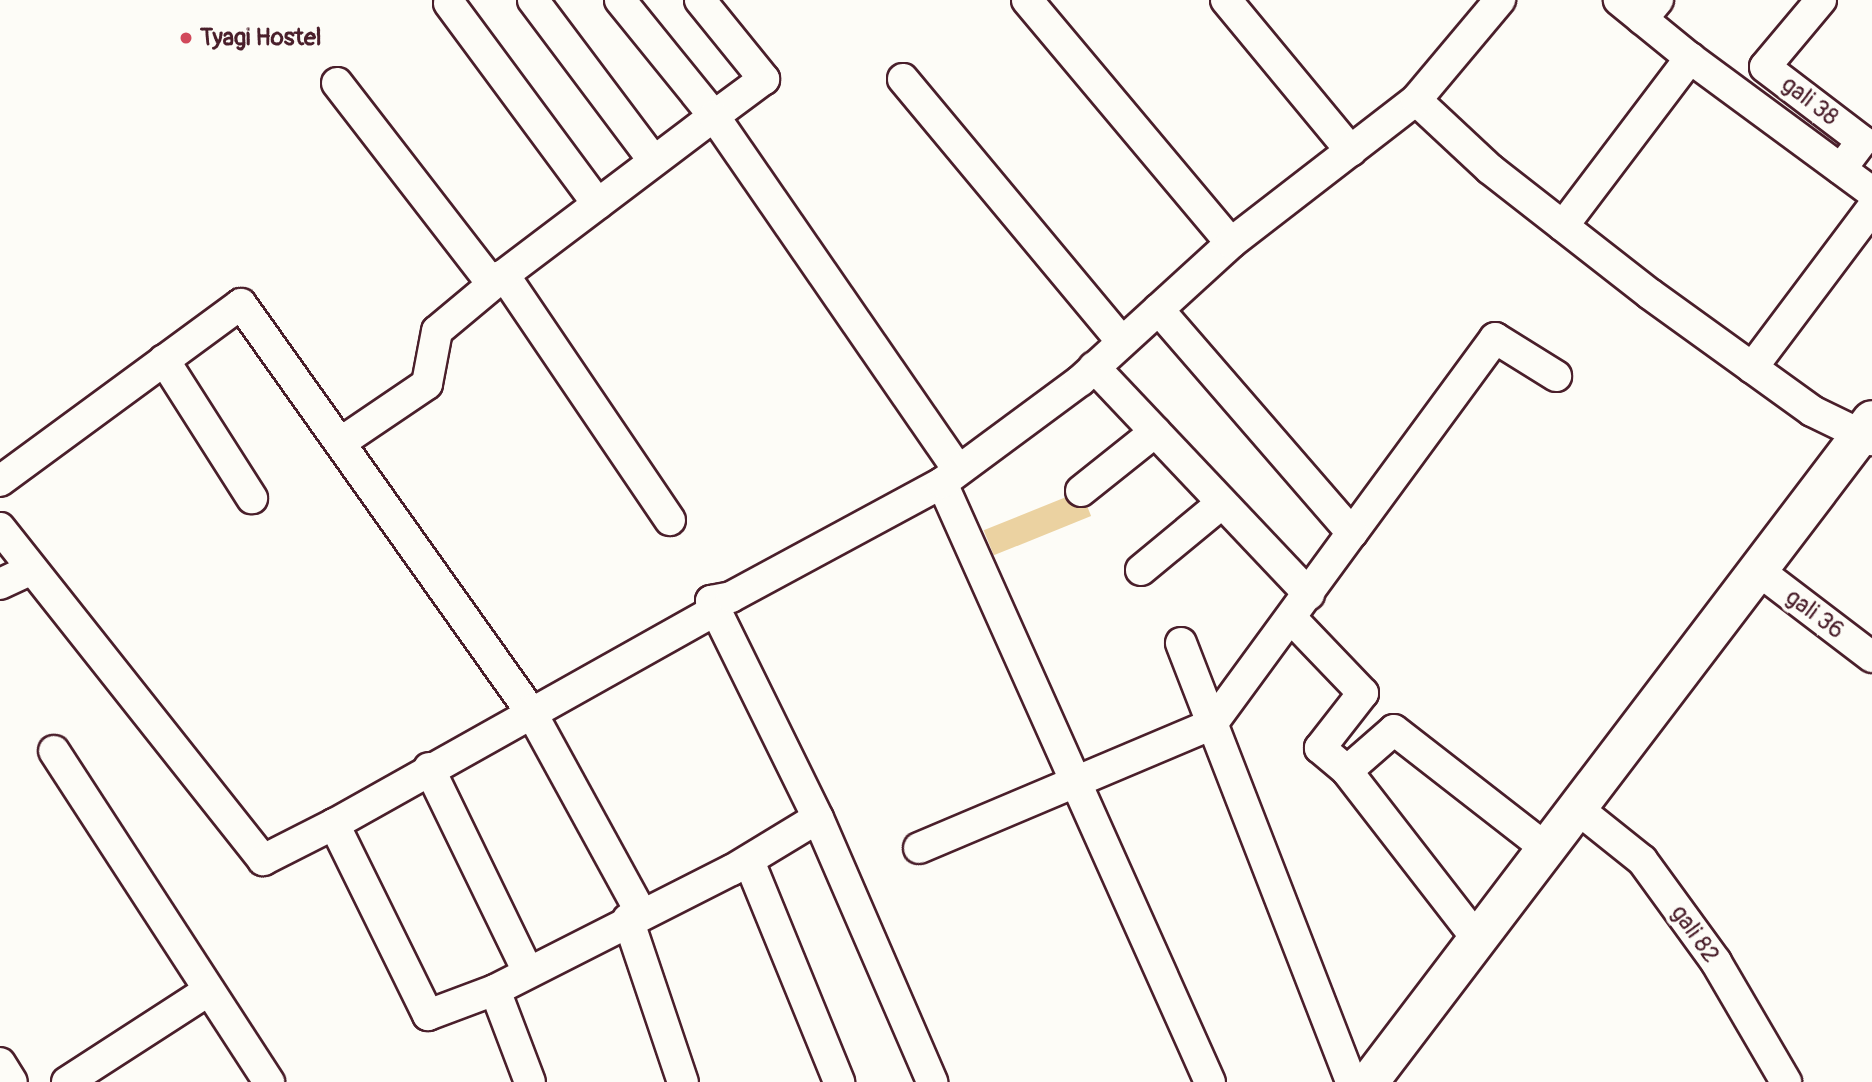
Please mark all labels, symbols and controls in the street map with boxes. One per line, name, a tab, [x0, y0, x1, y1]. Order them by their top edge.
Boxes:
place label: Tyagi Hostel	[200, 24, 322, 52]
marker: Tyagi Hostel	[178, 30, 194, 46]
street label: gali 38	[1776, 70, 1844, 132]
street label: gali 36	[1780, 583, 1850, 645]
street label: gali 82	[1665, 900, 1725, 968]

